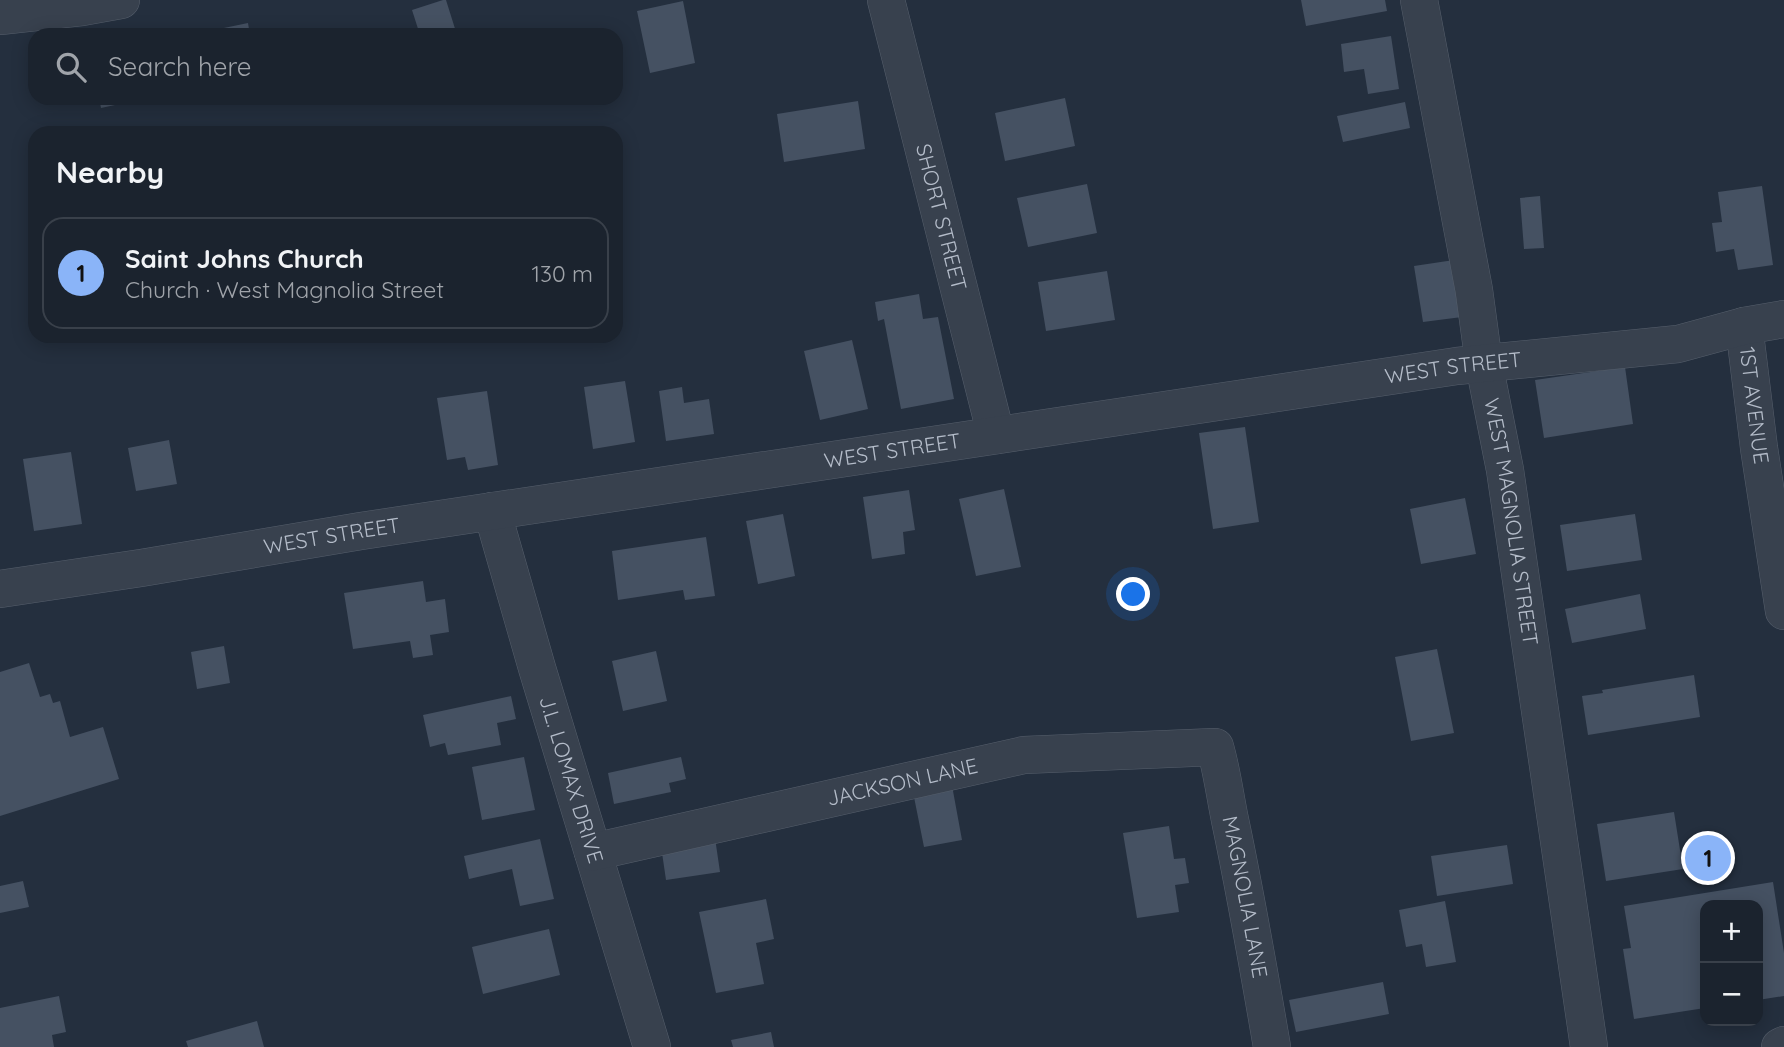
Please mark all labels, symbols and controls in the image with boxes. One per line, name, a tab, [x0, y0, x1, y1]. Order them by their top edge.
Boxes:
search box	[28, 28, 623, 105]
icon: search	[52, 48, 90, 86]
text: Search here	[108, 50, 252, 83]
street label: SHORT STREET	[911, 141, 973, 293]
text: Nearby	[56, 153, 164, 191]
text: Saint Johns Church	[125, 242, 364, 275]
text: 1	[77, 259, 85, 288]
text: 130 m	[531, 259, 593, 288]
text: Church · West Magnolia Street	[125, 275, 444, 304]
street label: 1ST AVENUE	[1735, 345, 1775, 466]
street label: WEST STREET	[1383, 346, 1523, 389]
street label: WEST MAGNOLIA STREET	[1479, 396, 1544, 647]
street label: WEST STREET	[822, 427, 962, 473]
street label: WEST STREET	[262, 511, 402, 559]
your location	[1116, 577, 1150, 611]
street label: J.L. LOMAX DRIVE	[534, 693, 609, 866]
street label: JACKSON LANE	[824, 752, 980, 811]
street label: MAGNOLIA LANE	[1217, 813, 1274, 980]
pin: 1	[1685, 832, 1731, 884]
map controls	[1700, 900, 1763, 1026]
button: +	[1700, 900, 1763, 963]
button: −	[1700, 963, 1763, 1026]

